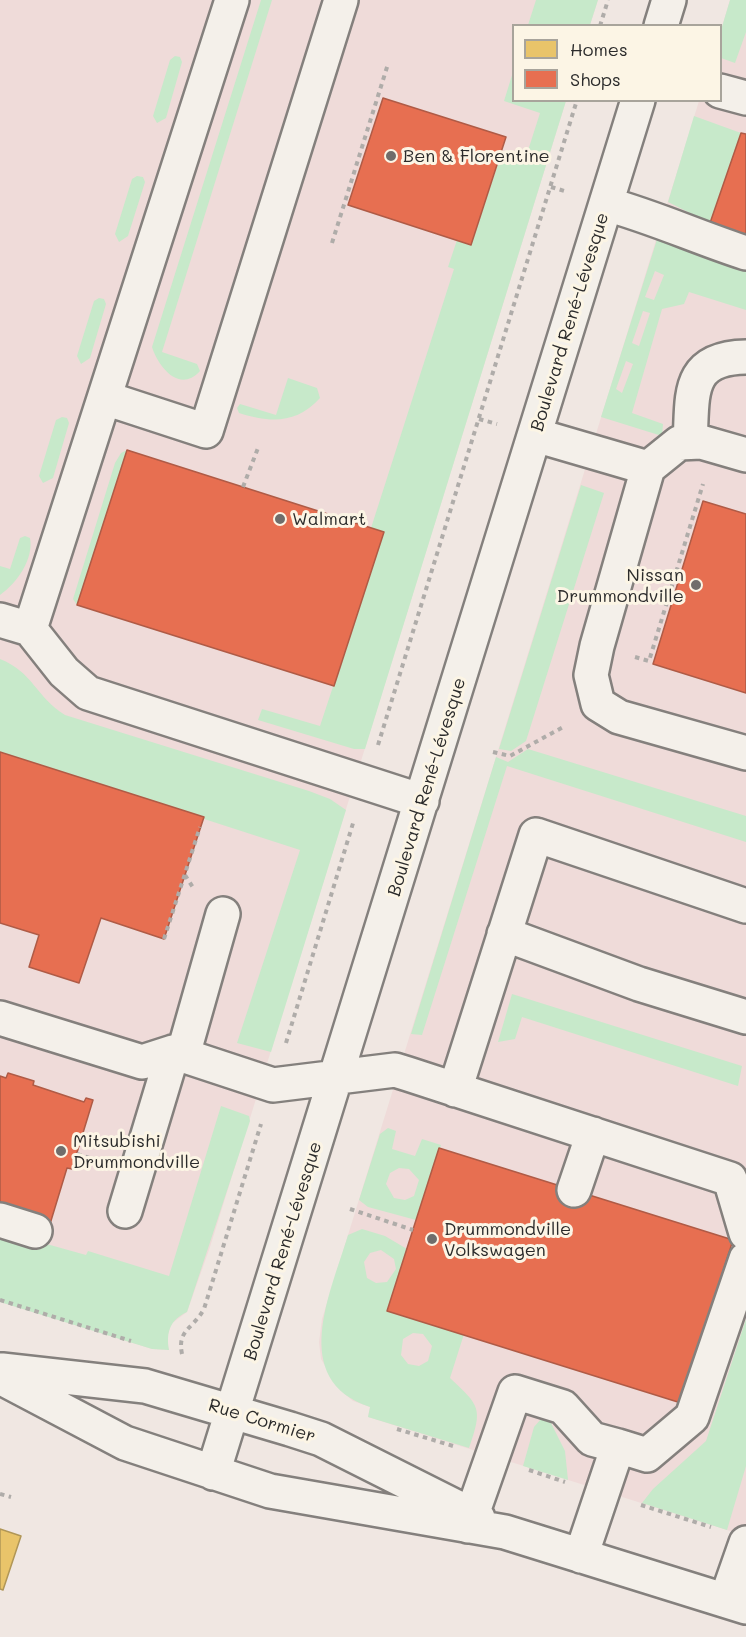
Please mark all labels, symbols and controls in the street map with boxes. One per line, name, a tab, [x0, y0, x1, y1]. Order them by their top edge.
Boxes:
legend	[512, 24, 722, 102]
text: Homes	[570, 37, 628, 61]
text: Shops	[570, 67, 621, 91]
place label: Ben & Florentine	[403, 145, 550, 167]
marker: Ben & Florentine	[384, 149, 398, 163]
street label: Boulevard René-Lévesque	[526, 210, 614, 434]
place label: Walmart	[292, 508, 366, 530]
marker: Walmart	[273, 512, 287, 526]
place label: Nissan Drummondville	[557, 564, 684, 606]
marker: Nissan Drummondville	[689, 578, 703, 592]
street label: Boulevard René-Lévesque	[383, 675, 471, 899]
place label: Mitsubishi Drummondville	[73, 1130, 200, 1172]
street label: Boulevard René-Lévesque	[239, 1139, 327, 1363]
marker: Mitsubishi Drummondville	[54, 1144, 68, 1158]
place label: Drummondville Volkswagen	[444, 1218, 571, 1260]
marker: Drummondville Volkswagen	[425, 1232, 439, 1246]
street label: Rue Cormier	[206, 1394, 318, 1448]

